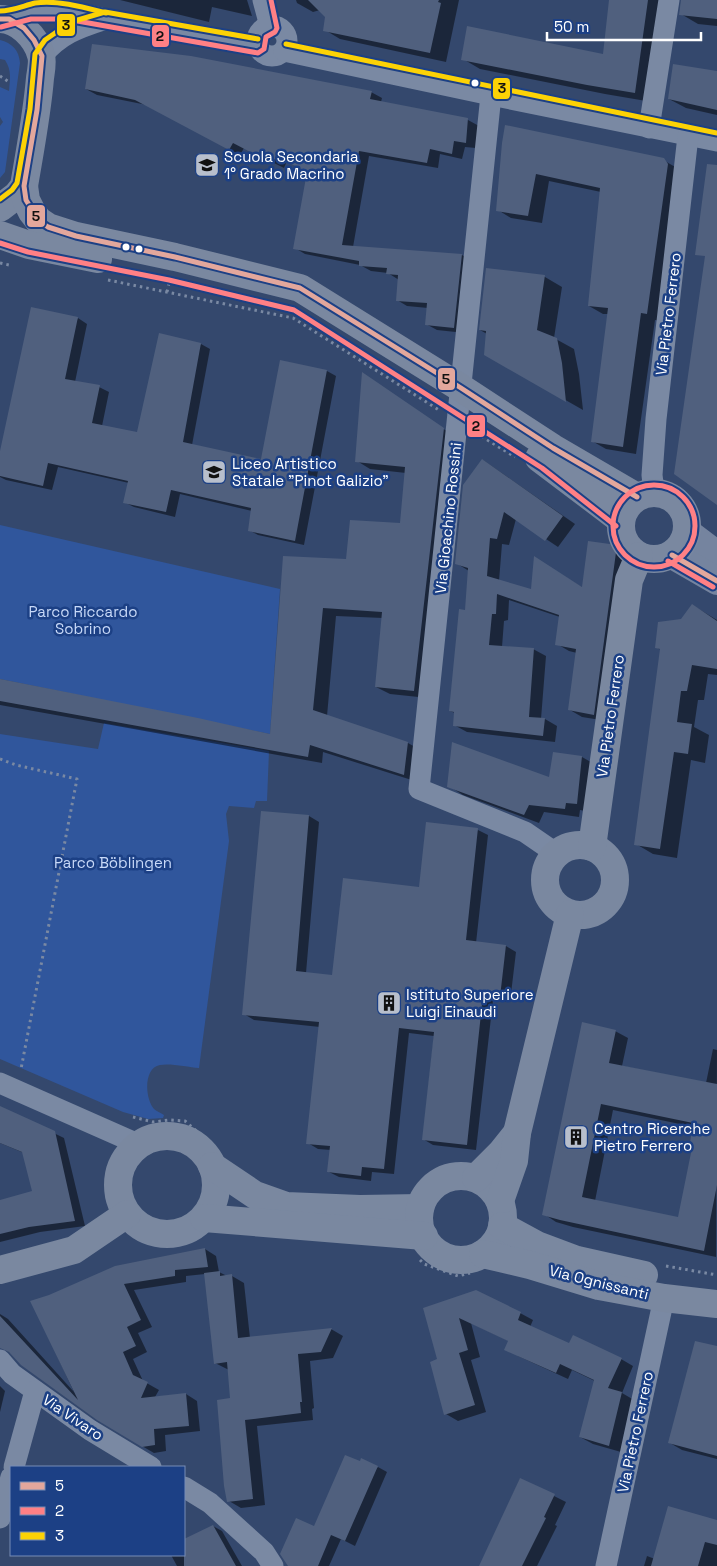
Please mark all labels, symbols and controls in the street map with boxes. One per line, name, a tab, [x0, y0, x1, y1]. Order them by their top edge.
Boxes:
scale bar	[547, 10, 701, 42]
line badge: 3	[56, 13, 76, 37]
text: 3	[62, 16, 70, 34]
text: 50 m	[554, 17, 589, 36]
line badge: 2	[151, 24, 170, 48]
text: 2	[156, 27, 164, 45]
line badge: 3	[492, 77, 511, 100]
unlabelled marker	[470, 78, 480, 88]
text: 3	[498, 79, 506, 97]
place label: Scuola Secondaria 1° Grado Macrino	[224, 147, 359, 183]
school or university icon: Scuola Secondaria 1° Grado Macrino	[194, 152, 220, 178]
line badge: 5	[26, 204, 46, 228]
text: 5	[32, 207, 40, 225]
unlabelled marker	[121, 242, 131, 252]
unlabelled marker	[134, 244, 144, 254]
street label: Via Pietro Ferrero	[651, 252, 685, 376]
line badge: 5	[437, 367, 456, 391]
text: 5	[442, 370, 450, 388]
line badge: 2	[466, 414, 486, 438]
text: 2	[472, 417, 480, 435]
street label: Via Gioachino Rossini	[431, 441, 465, 595]
place label: Liceo Artistico Statale "Pinot Galizio"	[232, 454, 389, 490]
school or university icon: Liceo Artistico Statale "Pinot Galizio"	[201, 459, 227, 485]
park label: Parco Riccardo Sobrino	[29, 602, 137, 638]
street label: Via Pietro Ferrero	[592, 653, 628, 779]
park label: Parco Böblingen	[54, 853, 172, 872]
place label: Istituto Superiore Luigi Einaudi	[406, 985, 534, 1021]
building icon: Istituto Superiore Luigi Einaudi	[376, 990, 402, 1016]
place label: Centro Ricerche Pietro Ferrero	[594, 1119, 710, 1155]
building icon: Centro Ricerche Pietro Ferrero	[563, 1124, 589, 1150]
street label: Via Ognissanti	[547, 1260, 651, 1304]
street label: Via Pietro Ferrero	[613, 1370, 657, 1494]
street label: Via Vivaro	[39, 1390, 107, 1444]
legend	[10, 1466, 185, 1556]
text: 5	[55, 1476, 64, 1495]
text: 2	[55, 1501, 64, 1520]
text: 3	[55, 1526, 64, 1545]

